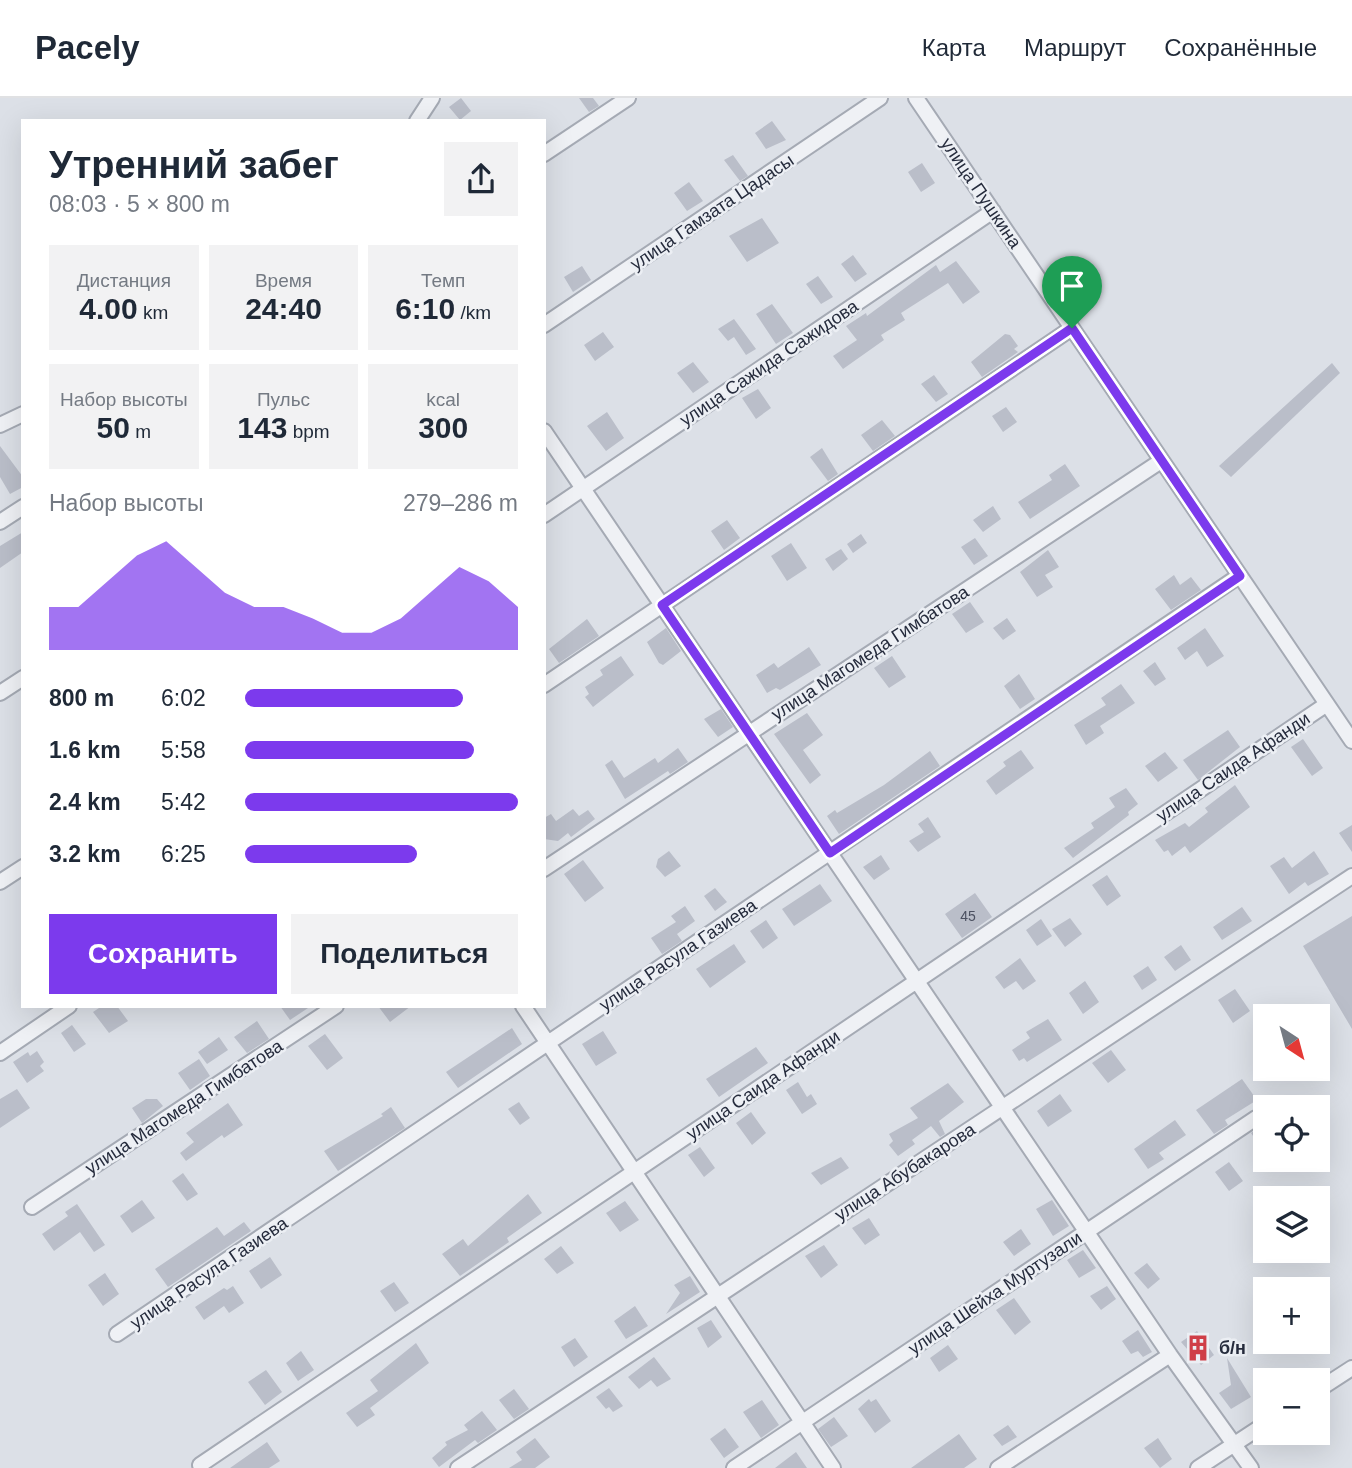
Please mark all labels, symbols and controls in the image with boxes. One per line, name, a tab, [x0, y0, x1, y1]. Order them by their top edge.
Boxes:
text: Pacely	[35, 29, 140, 66]
text: Карта	[922, 34, 986, 61]
text: Маршрут	[1024, 34, 1126, 61]
text: Сохранённые	[1164, 34, 1317, 61]
street label: улица Пушкина	[937, 134, 1026, 253]
button: share	[444, 142, 518, 216]
text: Утренний забег	[49, 144, 339, 186]
street label: улица Гамзата Цадасы	[627, 150, 797, 274]
text: 08:03 · 5 × 800 m	[49, 191, 230, 217]
pin	[1042, 256, 1102, 328]
icon: arrive	[1053, 267, 1091, 305]
text: Дистанция	[77, 270, 171, 291]
text: Время	[255, 270, 312, 291]
text: Темп	[421, 270, 465, 291]
text: 4.00	[79, 292, 138, 325]
text: 24:40	[245, 292, 322, 325]
text: 6:10	[395, 292, 455, 325]
street label: улица Сажида Сажидова	[676, 295, 863, 430]
text: km	[138, 302, 168, 323]
text: /km	[455, 302, 491, 323]
text: Набор высоты	[60, 389, 188, 410]
text: Пульс	[257, 389, 310, 410]
text: kcal	[426, 389, 460, 410]
text: 50	[97, 411, 130, 444]
text: 143	[237, 411, 287, 444]
text: 300	[418, 411, 468, 444]
text: m	[130, 421, 151, 442]
text: bpm	[287, 421, 330, 442]
text: Набор высоты	[49, 490, 203, 516]
text: 279–286 m	[403, 490, 518, 516]
street label: улица Магомеда Гимбатова	[768, 581, 973, 724]
text: 800 m	[49, 685, 114, 711]
text: 6:02	[161, 685, 206, 711]
street label: улица Саида Афанди	[1152, 708, 1314, 826]
text: 1.6 km	[49, 737, 121, 763]
text: 5:58	[161, 737, 206, 763]
text: 2.4 km	[49, 789, 121, 815]
text: 5:42	[161, 789, 206, 815]
text: 3.2 km	[49, 841, 121, 867]
text: 6:25	[161, 841, 206, 867]
street label: улица Расула Газиева	[596, 894, 761, 1015]
house number: 45	[960, 908, 976, 924]
button: Сохранить	[49, 914, 277, 994]
button: Поделиться	[291, 914, 518, 994]
north arrow	[1253, 1004, 1330, 1082]
map controls	[1253, 1004, 1330, 1445]
street label: улица Саида Афанди	[682, 1026, 844, 1144]
street label: улица Магомеда Гимбатова	[82, 1035, 287, 1178]
button: locate	[1253, 1095, 1330, 1172]
street label: улица Абубакарова	[831, 1119, 980, 1225]
button: layers	[1253, 1186, 1330, 1263]
street label: улица Расула Газиева	[127, 1212, 292, 1333]
street label: улица Шейха Муртузали	[905, 1227, 1085, 1359]
button: +	[1253, 1277, 1330, 1354]
building icon: б/н	[1183, 1333, 1213, 1363]
place label: б/н	[1219, 1338, 1246, 1358]
button: −	[1253, 1368, 1330, 1445]

